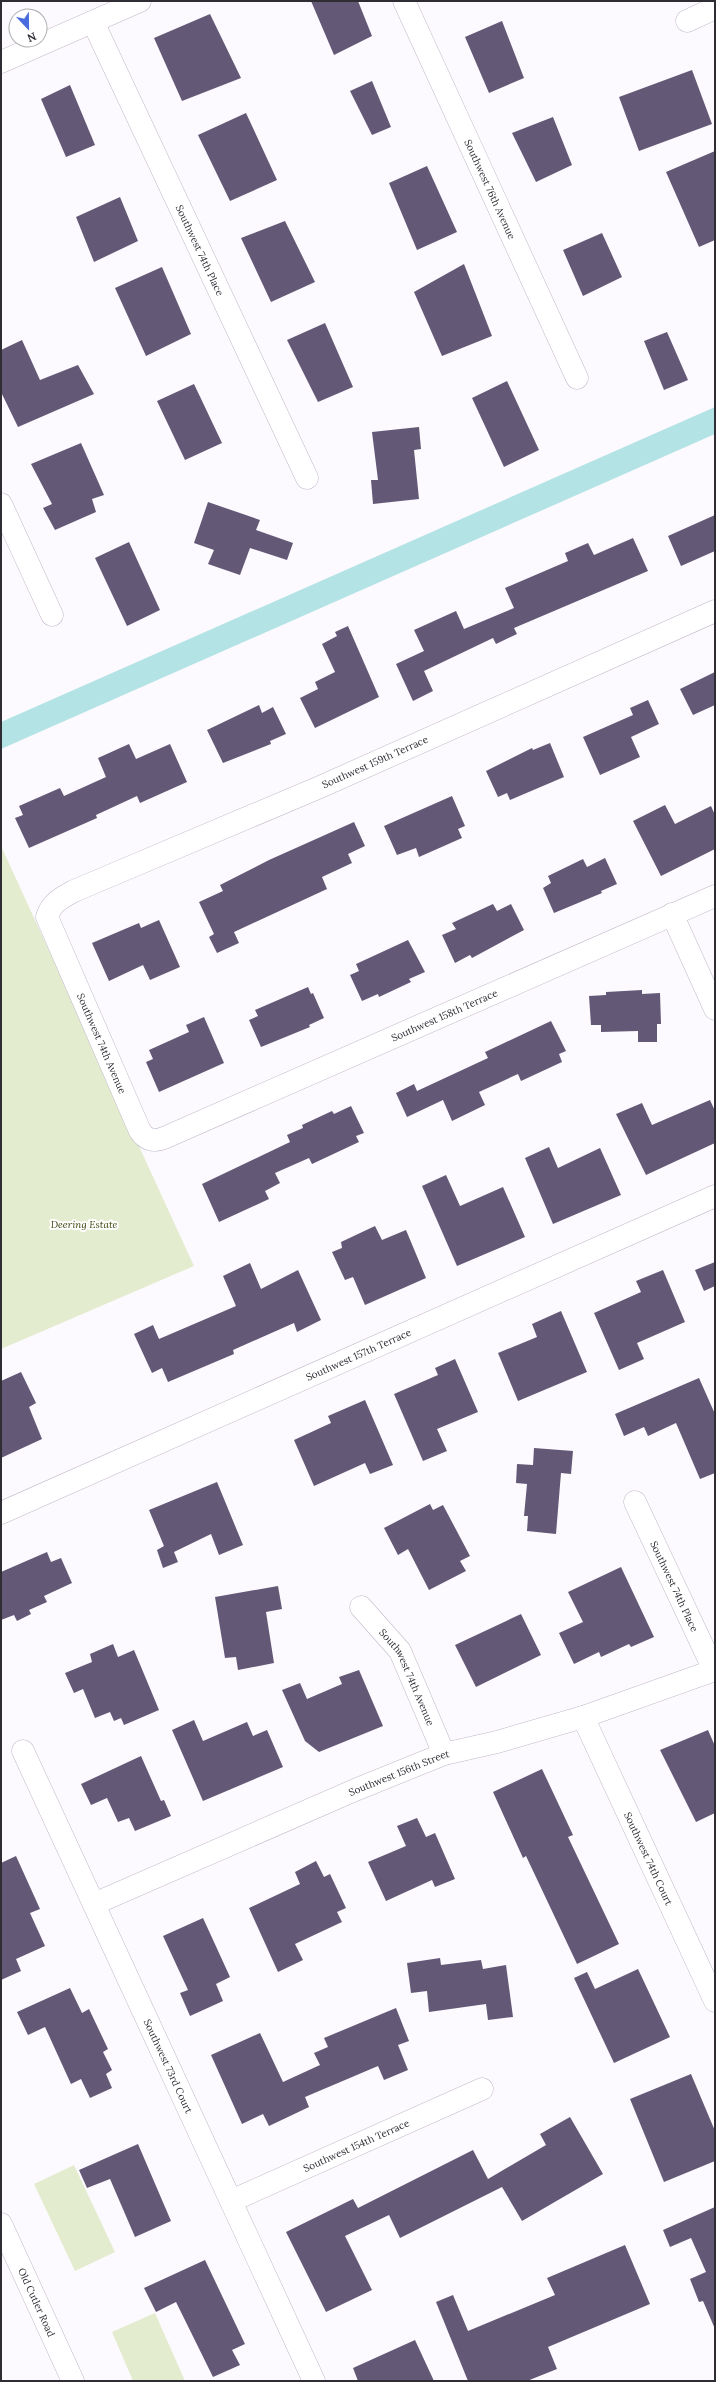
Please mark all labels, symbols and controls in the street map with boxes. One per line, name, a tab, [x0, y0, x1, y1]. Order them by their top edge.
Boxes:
north arrow	[8, 8, 48, 48]
text: N	[25, 29, 38, 46]
street label: Southwest 76th Avenue	[462, 137, 519, 242]
street label: Southwest 74th Place	[173, 203, 227, 298]
street label: Southwest 159th Terrace	[320, 732, 431, 791]
street label: Southwest 158th Terrace	[389, 986, 500, 1044]
street label: Southwest 74th Avenue	[74, 991, 130, 1096]
park label: Deering Estate	[51, 1218, 118, 1231]
street label: Southwest 157th Terrace	[304, 1325, 414, 1383]
street label: Southwest 74th Place	[648, 1539, 702, 1634]
street label: Southwest 74th Avenue	[377, 1626, 438, 1728]
street label: Southwest 156th Street	[346, 1747, 450, 1799]
street label: Southwest 74th Court	[621, 1810, 676, 1907]
street label: Southwest 73rd Court	[141, 2017, 196, 2115]
street label: Southwest 154th Terrace	[301, 2116, 412, 2174]
street label: Old Cutler Road	[15, 2266, 58, 2339]

